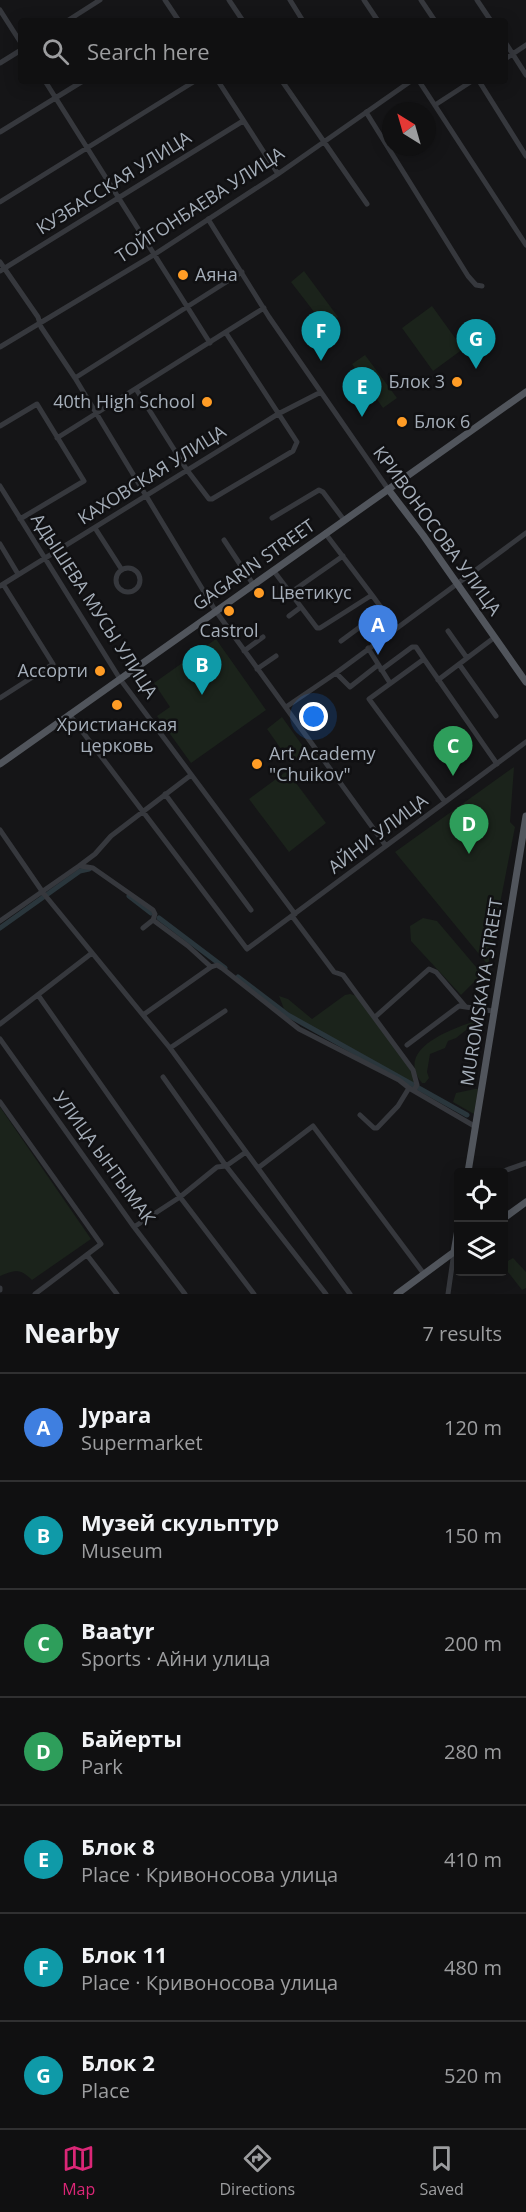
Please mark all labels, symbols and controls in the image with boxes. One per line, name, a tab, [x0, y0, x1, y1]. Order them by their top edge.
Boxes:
search box	[18, 18, 508, 84]
icon: search	[39, 35, 72, 68]
text: Search here	[87, 36, 210, 66]
north arrow	[382, 102, 436, 156]
street label: КУЗБАССКАЯ УЛИЦА	[32, 124, 196, 240]
street label: ТОЙГОНБАЕВА УЛИЦА	[111, 140, 289, 268]
place label: Аяна	[195, 262, 238, 286]
marker: Аяна	[176, 268, 190, 282]
pin: F	[302, 312, 340, 361]
pin: G	[456, 320, 496, 369]
pin: E	[342, 368, 382, 417]
place label: Блок 3	[389, 369, 445, 393]
marker: Блок 3	[450, 375, 464, 389]
place label: 40th High School	[53, 389, 195, 413]
marker: 40th High School	[200, 395, 214, 409]
place label: Блок 6	[414, 409, 470, 433]
marker: Блок 6	[395, 415, 409, 429]
street label: КАХОВСКАЯ УЛИЦА	[73, 419, 231, 529]
street label: КРИВОНОСОВА УЛИЦА	[368, 441, 508, 620]
street label: АДЫШЕВА МУСЫ УЛИЦА	[26, 508, 164, 703]
street label: GAGARIN STREET	[188, 513, 319, 615]
place label: Цветикус	[271, 580, 352, 604]
marker: Цветикус	[252, 586, 266, 600]
marker: Castrol	[222, 604, 236, 618]
pin: A	[358, 606, 398, 655]
place label: Castrol	[199, 618, 259, 642]
pin: B	[182, 646, 222, 695]
place label: Ассорти	[18, 658, 88, 682]
marker: Ассорти	[93, 664, 107, 678]
marker: Христианская церковь	[110, 698, 124, 712]
your location	[299, 702, 328, 731]
place label: Христианская церковь	[57, 712, 177, 757]
pin: C	[434, 726, 472, 776]
place label: Art Academy "Chuikov"	[269, 741, 377, 786]
marker: Art Academy "Chuikov"	[250, 757, 264, 771]
street label: АЙНИ УЛИЦА	[323, 788, 433, 879]
pin: D	[450, 804, 488, 854]
street label: MUROMSKAYA STREET	[454, 896, 508, 1087]
street label: УЛИЦА ЫНТЫМАК	[48, 1086, 161, 1229]
map controls	[454, 1168, 508, 1276]
button: locate	[454, 1168, 508, 1222]
button: layers	[454, 1222, 508, 1276]
text: Nearby	[24, 1315, 119, 1351]
text: 7 results	[422, 1320, 502, 1347]
text: Jypara	[81, 1399, 151, 1429]
text: A	[37, 1414, 50, 1441]
text: 120 m	[444, 1414, 502, 1441]
text: Supermarket	[81, 1429, 203, 1456]
text: Музей скульптур	[81, 1507, 279, 1537]
text: B	[37, 1522, 50, 1549]
text: 150 m	[444, 1522, 502, 1549]
text: Museum	[81, 1537, 163, 1564]
text: Baatyr	[81, 1615, 154, 1645]
text: C	[37, 1630, 50, 1657]
text: 200 m	[444, 1630, 502, 1657]
text: Sports · Айни улица	[81, 1645, 270, 1672]
text: Байерты	[81, 1723, 182, 1753]
text: D	[36, 1738, 51, 1765]
text: 280 m	[444, 1738, 502, 1765]
text: Park	[81, 1753, 123, 1780]
text: Блок 8	[81, 1831, 155, 1861]
text: E	[38, 1846, 49, 1873]
text: 410 m	[444, 1846, 502, 1873]
text: Place · Кривоносова улица	[81, 1861, 338, 1888]
text: Блок 11	[81, 1939, 167, 1969]
text: F	[38, 1954, 49, 1981]
text: 480 m	[444, 1954, 502, 1981]
text: Place · Кривоносова улица	[81, 1969, 338, 1996]
text: Блок 2	[81, 2047, 155, 2077]
text: G	[36, 2062, 51, 2089]
text: 520 m	[444, 2062, 502, 2089]
text: Place	[81, 2077, 130, 2104]
tab: Map	[62, 2142, 95, 2200]
tab: Directions	[220, 2142, 295, 2200]
tab: Saved	[419, 2142, 464, 2200]

